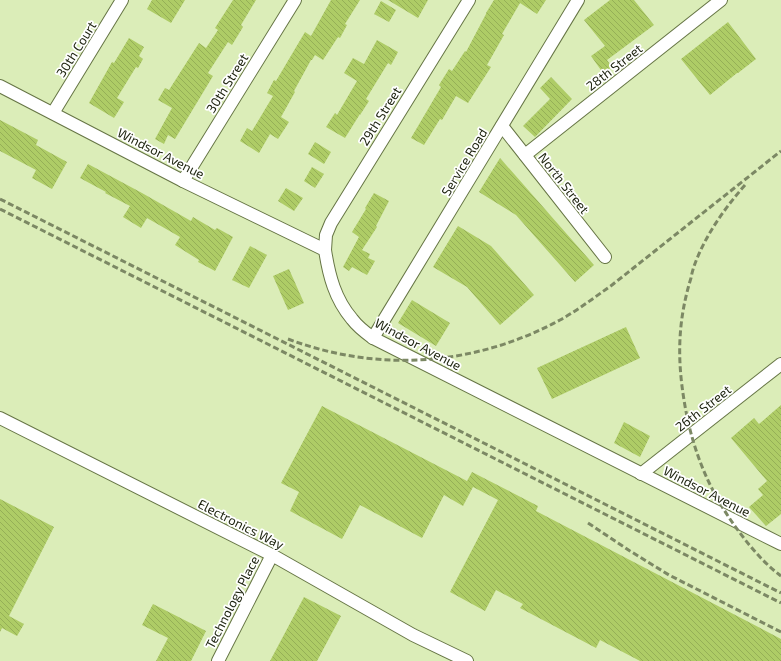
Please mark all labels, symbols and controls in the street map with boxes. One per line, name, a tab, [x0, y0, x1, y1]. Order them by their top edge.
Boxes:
street label: 30th Court	[53, 18, 99, 80]
street label: 28th Street	[583, 40, 645, 94]
street label: 30th Street	[203, 50, 251, 115]
street label: 29th Street	[356, 84, 404, 148]
street label: Windsor Avenue	[115, 124, 207, 182]
street label: Service Road	[438, 125, 490, 199]
street label: North Street	[535, 149, 593, 217]
street label: Windsor Avenue	[372, 314, 464, 374]
street label: 26th Street	[672, 381, 734, 435]
street label: Windsor Avenue	[661, 462, 753, 520]
street label: Electronics Way	[195, 495, 287, 553]
street label: Technology Place	[202, 553, 262, 651]

